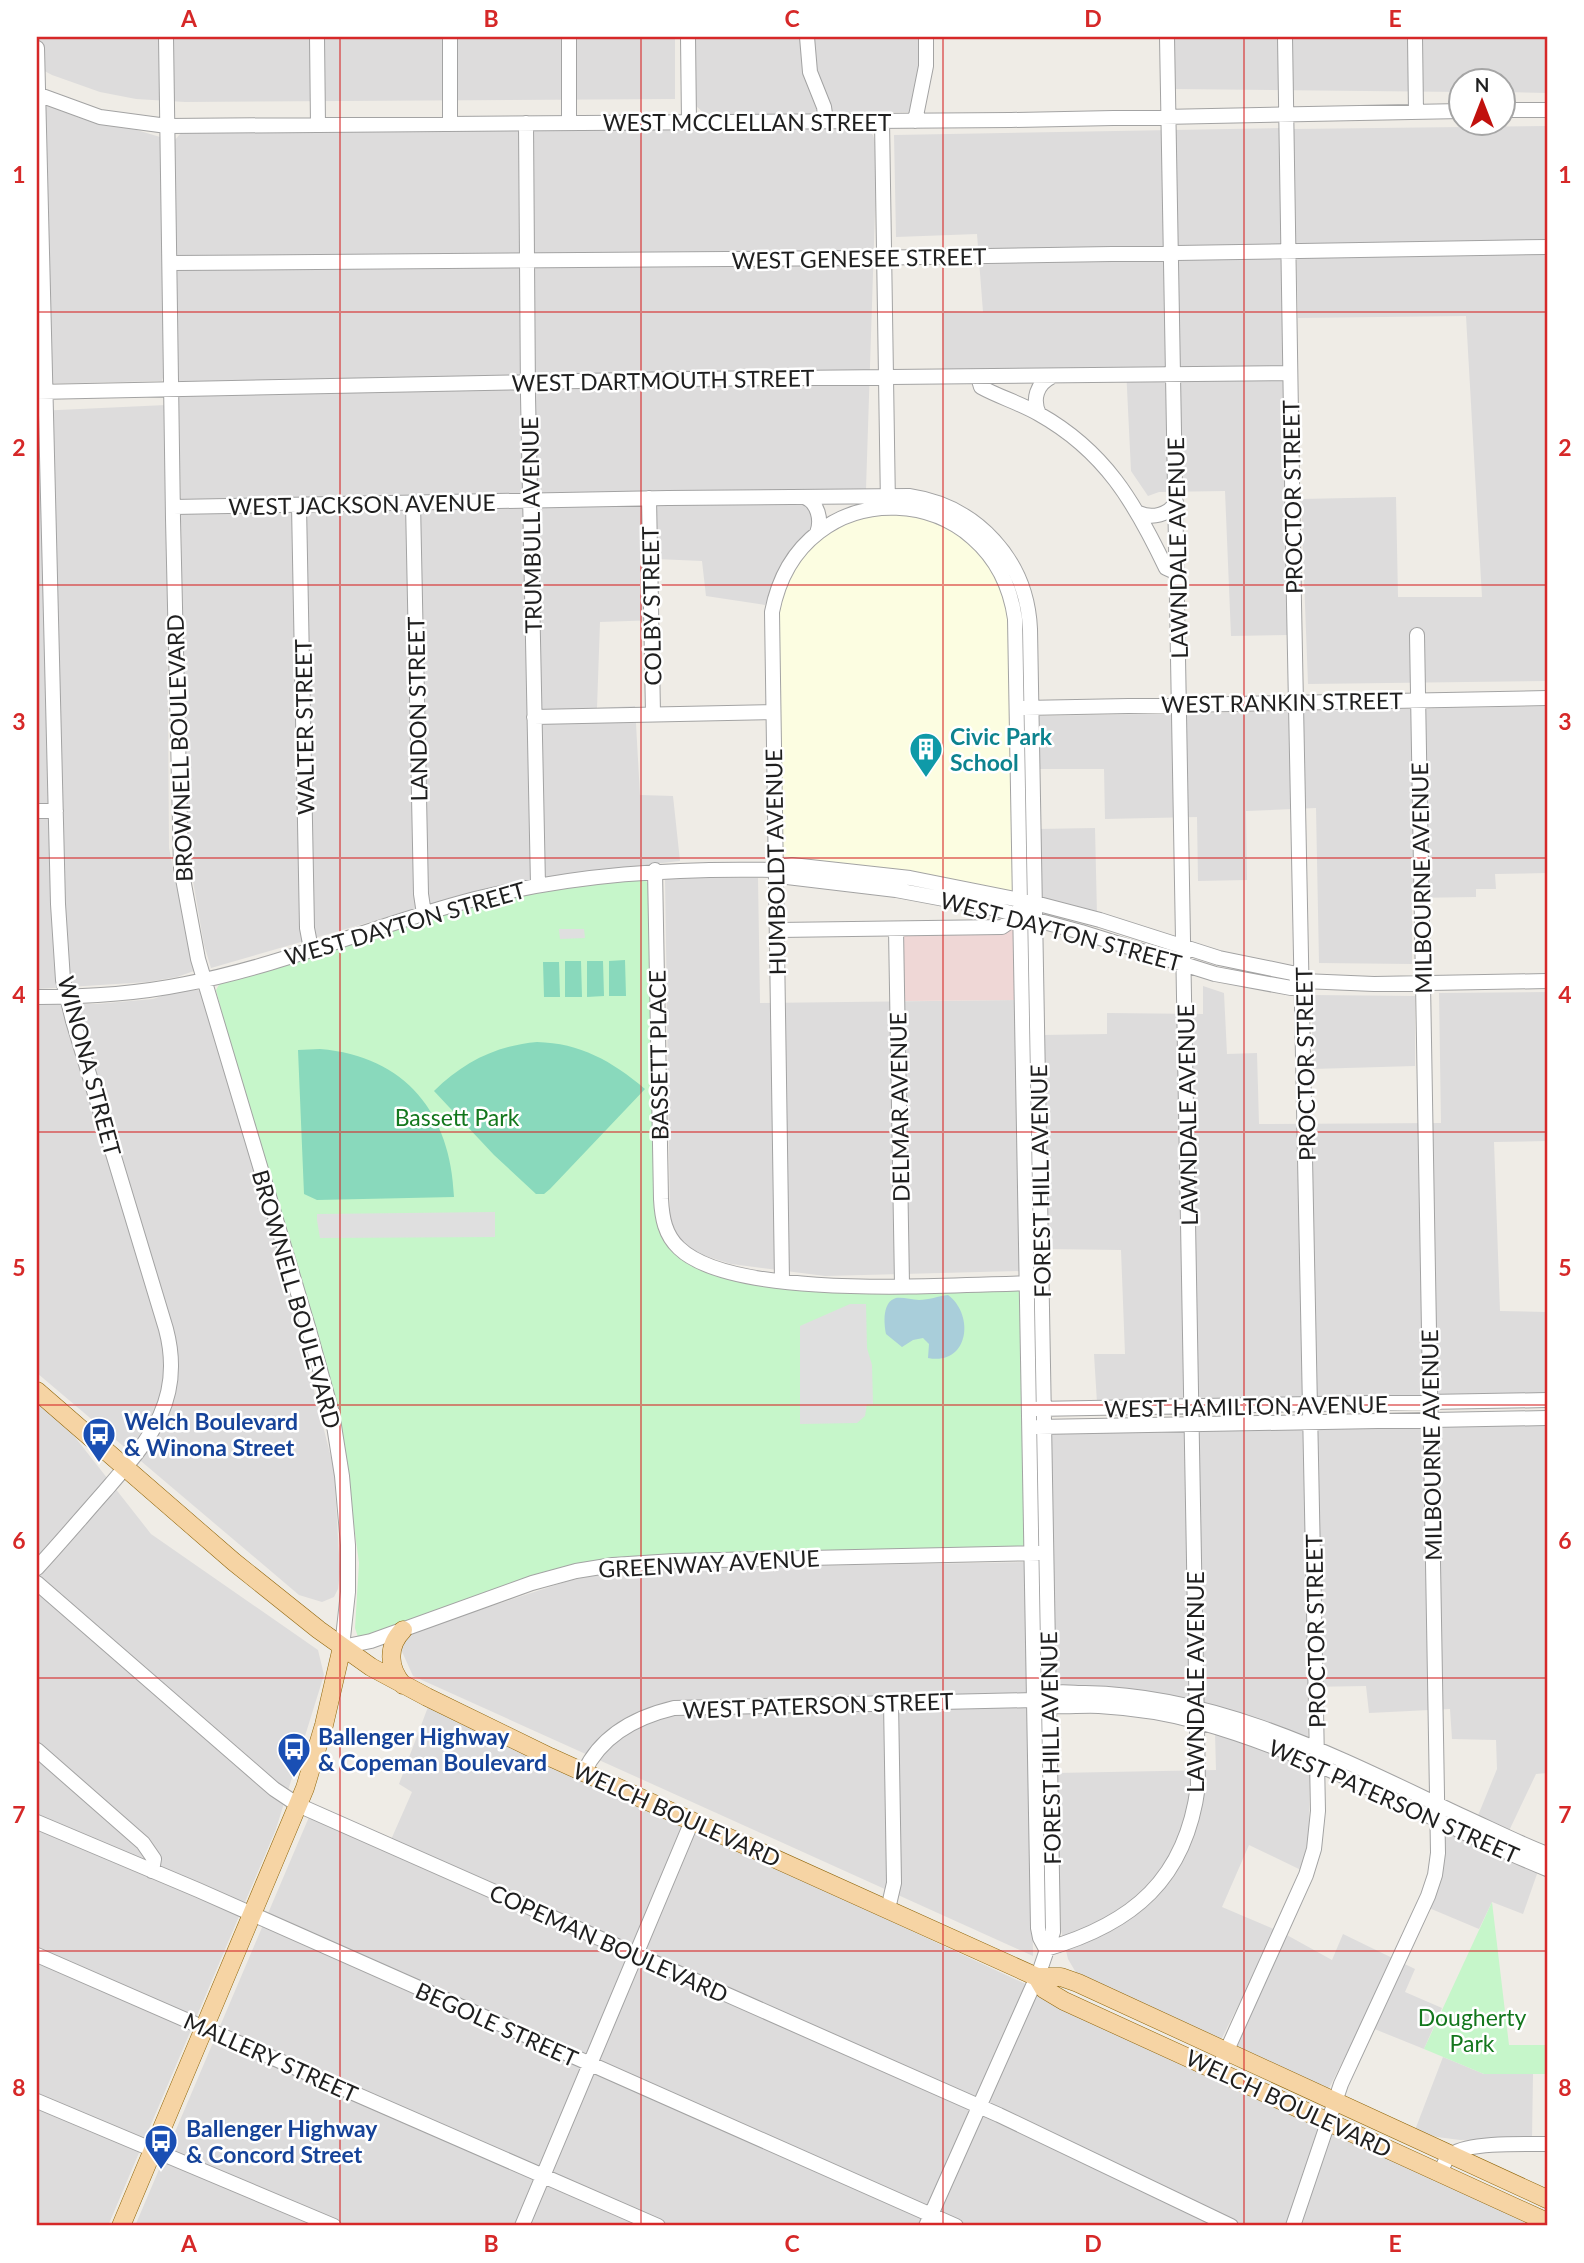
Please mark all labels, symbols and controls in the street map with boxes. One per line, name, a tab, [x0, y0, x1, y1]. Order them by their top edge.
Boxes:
text: A	[180, 4, 198, 32]
text: B	[483, 4, 499, 32]
text: C	[784, 4, 800, 32]
text: D	[1084, 4, 1102, 32]
text: E	[1388, 4, 1402, 32]
north arrow	[1448, 66, 1518, 136]
text: N	[1475, 73, 1489, 96]
street label: WEST MCCLELLAN STREET	[603, 108, 892, 136]
text: 1	[12, 160, 26, 188]
text: 1	[1558, 160, 1572, 188]
street label: WEST GENESEE STREET	[731, 242, 987, 274]
street label: WEST DARTMOUTH STREET	[511, 363, 815, 397]
street label: PROCTOR STREET	[1276, 399, 1308, 594]
street label: TRUMBULL AVENUE	[515, 416, 547, 634]
text: 2	[12, 433, 26, 461]
text: 2	[1558, 433, 1572, 461]
street label: LAWNDALE AVENUE	[1161, 437, 1193, 659]
street label: WEST JACKSON AVENUE	[228, 488, 496, 520]
street label: COLBY STREET	[636, 526, 666, 686]
street label: BROWNELL BOULEVARD	[160, 614, 198, 882]
street label: LANDON STREET	[401, 616, 433, 802]
street label: WALTER STREET	[288, 638, 320, 815]
street label: WEST RANKIN STREET	[1161, 686, 1403, 718]
text: 3	[12, 707, 26, 735]
text: 3	[1558, 707, 1572, 735]
place label: Civic Park School	[950, 722, 1053, 776]
building icon: Civic Park School	[907, 730, 945, 779]
street label: HUMBOLDT AVENUE	[759, 748, 791, 976]
street label: MILBOURNE AVENUE	[1405, 762, 1437, 994]
street label: WEST DAYTON STREET	[281, 875, 529, 971]
street label: WEST DAYTON STREET	[937, 885, 1185, 977]
street label: PROCTOR STREET	[1289, 966, 1321, 1161]
street label: BASSETT PLACE	[643, 970, 673, 1140]
street label: WINONA STREET	[53, 973, 128, 1159]
text: 4	[12, 980, 26, 1008]
text: 4	[1558, 980, 1572, 1008]
street label: LAWNDALE AVENUE	[1171, 1004, 1203, 1226]
street label: DELMAR AVENUE	[883, 1012, 915, 1202]
street label: FOREST HILL AVENUE	[1024, 1064, 1056, 1298]
park label: Bassett Park	[395, 1103, 520, 1131]
street label: BROWNELL BOULEVARD	[247, 1166, 347, 1432]
text: 5	[12, 1253, 26, 1281]
text: 5	[1558, 1253, 1572, 1281]
street label: MILBOURNE AVENUE	[1415, 1329, 1447, 1561]
street label: WEST HAMILTON AVENUE	[1104, 1390, 1388, 1422]
place label: Welch Boulevard & Winona Street	[124, 1407, 298, 1461]
bus stop icon: Welch Boulevard & Winona Street	[80, 1415, 118, 1464]
text: 6	[12, 1526, 26, 1554]
text: 6	[1558, 1526, 1572, 1554]
street label: PROCTOR STREET	[1299, 1533, 1331, 1728]
street label: GREENWAY AVENUE	[598, 1543, 820, 1583]
street label: LAWNDALE AVENUE	[1181, 1571, 1209, 1793]
street label: FOREST HILL AVENUE	[1034, 1631, 1066, 1865]
street label: WEST PATERSON STREET	[682, 1686, 954, 1724]
place label: Ballenger Highway & Copeman Boulevard	[318, 1722, 547, 1776]
bus stop icon: Ballenger Highway & Copeman Boulevard	[275, 1730, 313, 1779]
street label: WEST PATERSON STREET	[1264, 1733, 1524, 1869]
street label: WELCH BOULEVARD	[569, 1756, 785, 1872]
text: 7	[12, 1800, 26, 1828]
text: 7	[1558, 1800, 1572, 1828]
street label: COPEMAN BOULEVARD	[485, 1878, 733, 2008]
street label: BEGOLE STREET	[412, 1976, 583, 2072]
park label: Dougherty Park	[1418, 2003, 1526, 2057]
street label: MALLERY STREET	[180, 2006, 363, 2108]
street label: WELCH BOULEVARD	[1182, 2043, 1396, 2163]
text: 8	[12, 2073, 26, 2101]
text: 8	[1558, 2073, 1572, 2101]
place label: Ballenger Highway & Concord Street	[186, 2114, 378, 2168]
bus stop icon: Ballenger Highway & Concord Street	[142, 2122, 180, 2171]
text: A	[180, 2229, 198, 2257]
text: B	[483, 2229, 499, 2257]
text: C	[784, 2229, 800, 2257]
text: D	[1084, 2229, 1102, 2257]
text: E	[1388, 2229, 1402, 2257]

